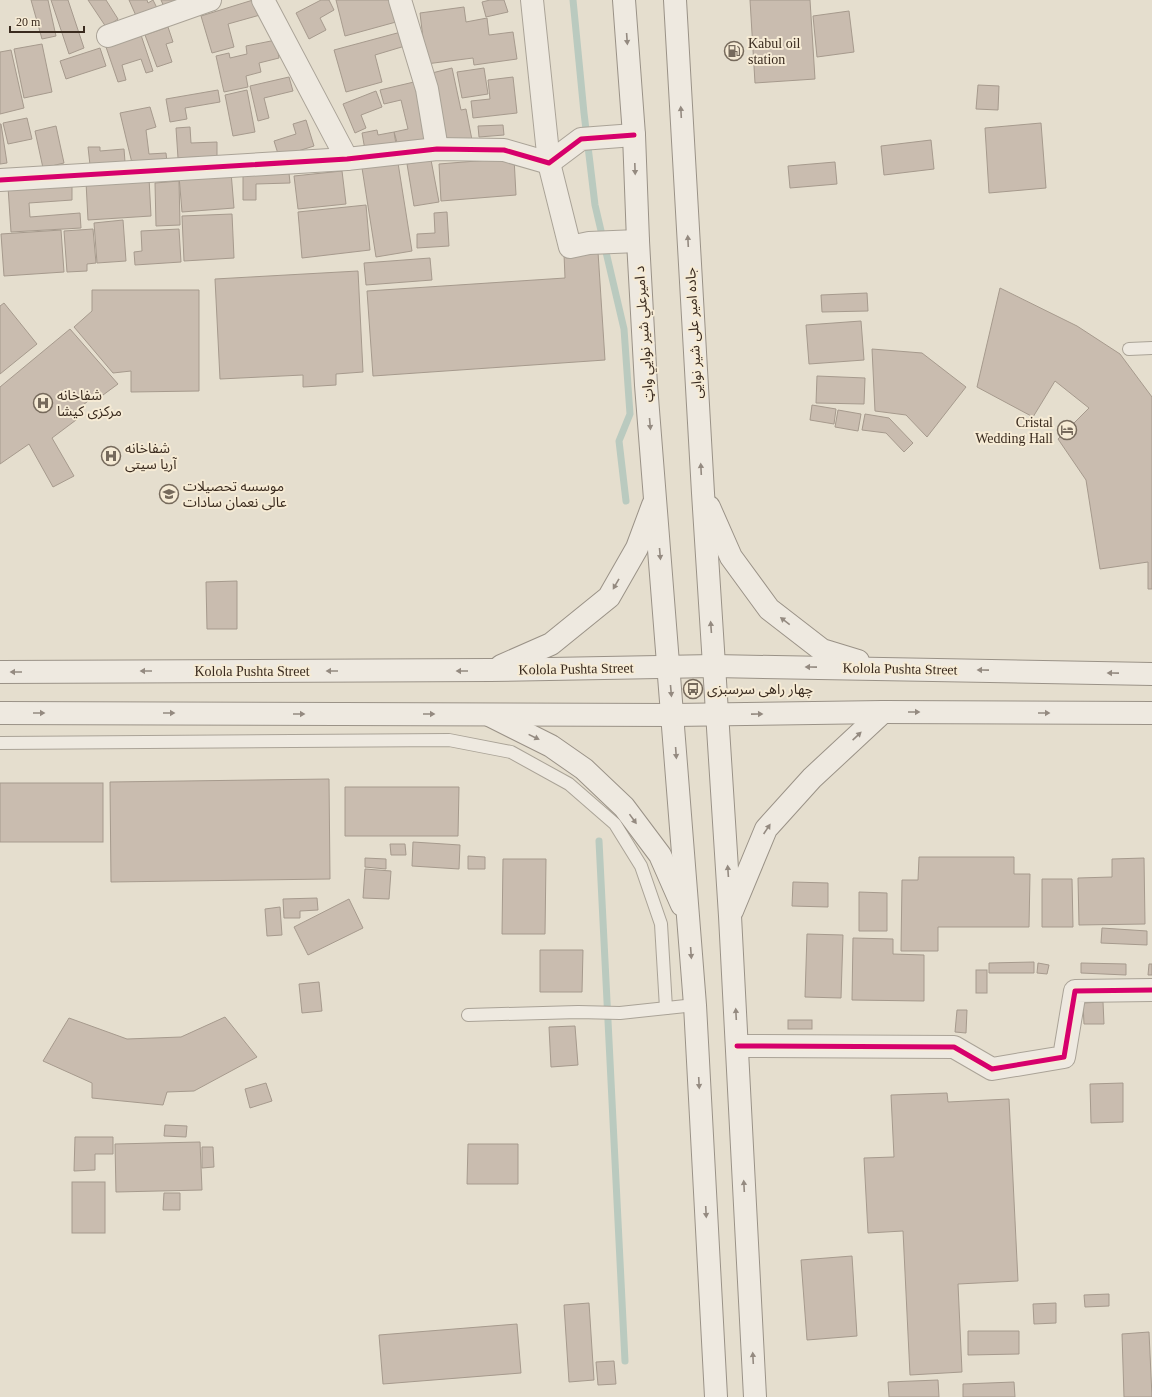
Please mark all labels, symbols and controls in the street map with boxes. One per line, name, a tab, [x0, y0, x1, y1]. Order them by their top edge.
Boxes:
scale bar	[10, 8, 84, 34]
text: 20 m	[16, 15, 41, 29]
one-way arrow	[623, 33, 630, 45]
place label: Kabul oil station	[748, 36, 801, 67]
fuel station icon: Kabul oil station	[723, 40, 745, 62]
one-way arrow	[677, 106, 684, 118]
one-way arrow	[632, 163, 638, 176]
one-way arrow	[685, 235, 692, 247]
street label: د امیرعلي شیر نوايي واټ	[632, 265, 659, 403]
street label: جاده امیر علی شیر نوایی	[683, 267, 706, 399]
place label: شفاخانه مرکزی کیشا	[57, 388, 122, 420]
hospital icon: شفاخانه مرکزی کیشا	[32, 392, 54, 414]
place label: Cristal Wedding Hall	[975, 415, 1053, 446]
one-way arrow	[646, 418, 653, 430]
hotel icon: Cristal Wedding Hall	[1056, 419, 1078, 441]
place label: شفاخانه آریا سیتی	[125, 441, 177, 473]
hospital icon: شفاخانه آریا سیتی	[100, 445, 122, 467]
one-way arrow	[698, 463, 705, 475]
place label: موسسه تحصیلات عالی نعمان سادات	[183, 479, 287, 511]
school or university icon: موسسه تحصیلات عالی نعمان سادات	[158, 483, 180, 505]
one-way arrow	[657, 548, 663, 560]
one-way arrow	[613, 578, 620, 590]
one-way arrow	[780, 617, 791, 626]
one-way arrow	[708, 621, 715, 633]
street label: Kolola Pushta Street	[518, 660, 634, 678]
street label: Kolola Pushta Street	[842, 660, 958, 678]
street label: Kolola Pushta Street	[194, 664, 310, 679]
one-way arrow	[804, 664, 817, 670]
one-way arrow	[976, 667, 989, 673]
one-way arrow	[139, 668, 152, 674]
one-way arrow	[325, 668, 338, 674]
one-way arrow	[455, 668, 468, 674]
one-way arrow	[9, 669, 22, 675]
one-way arrow	[1106, 670, 1119, 676]
bus stop icon: چهار راهی سرسبزی	[682, 678, 704, 700]
place label: چهار راهی سرسبزی	[707, 682, 813, 699]
one-way arrow	[668, 685, 675, 697]
one-way arrow	[908, 709, 921, 715]
one-way arrow	[33, 710, 46, 716]
one-way arrow	[163, 710, 176, 716]
one-way arrow	[1038, 710, 1051, 716]
one-way arrow	[293, 711, 306, 717]
one-way arrow	[423, 711, 436, 717]
one-way arrow	[751, 711, 764, 717]
one-way arrow	[852, 731, 862, 741]
one-way arrow	[528, 734, 540, 740]
one-way arrow	[673, 747, 680, 759]
one-way arrow	[629, 814, 637, 824]
one-way arrow	[763, 824, 771, 834]
one-way arrow	[724, 865, 731, 877]
one-way arrow	[688, 947, 695, 959]
one-way arrow	[732, 1008, 739, 1020]
one-way arrow	[696, 1077, 703, 1089]
one-way arrow	[741, 1180, 748, 1192]
one-way arrow	[703, 1206, 709, 1219]
one-way arrow	[749, 1352, 756, 1364]

